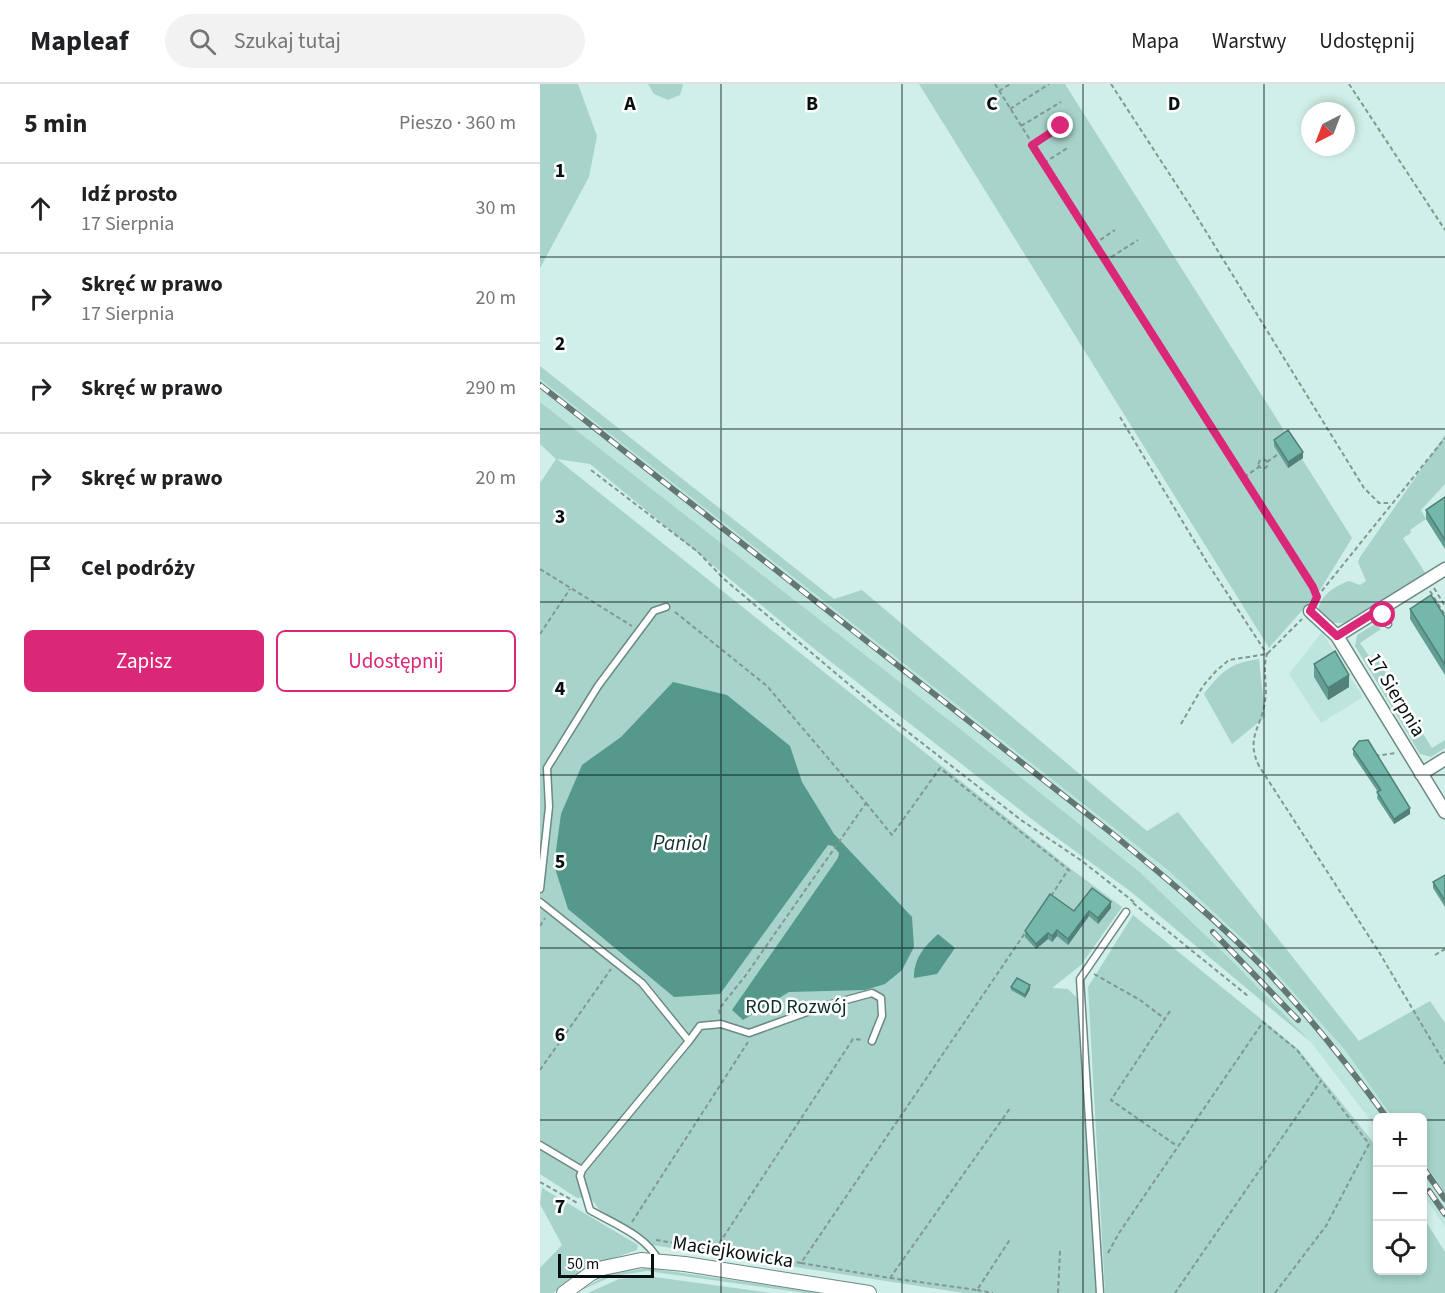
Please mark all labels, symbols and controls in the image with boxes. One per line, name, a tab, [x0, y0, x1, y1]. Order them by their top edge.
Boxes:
search box	[165, 14, 585, 68]
text: Mapleaf	[30, 21, 129, 61]
icon: search	[186, 25, 219, 58]
text: Szukaj tutaj	[234, 25, 341, 57]
text: Mapa	[1131, 26, 1179, 56]
text: Warstwy	[1212, 26, 1286, 56]
text: Udostępnij	[1319, 26, 1415, 56]
text: A	[623, 90, 636, 118]
text: B	[806, 90, 818, 118]
text: C	[986, 90, 998, 118]
text: D	[1168, 90, 1180, 118]
north arrow	[1301, 102, 1355, 156]
text: 5 min	[24, 105, 87, 142]
text: Pieszo · 360 m	[399, 109, 516, 137]
route end	[1047, 112, 1073, 138]
text: 1	[555, 157, 565, 185]
text: Idź prosto	[81, 178, 178, 210]
icon: ahead	[24, 192, 57, 225]
text: 30 m	[476, 194, 516, 222]
text: 17 Sierpnia	[81, 210, 174, 238]
text: Skręć w prawo	[81, 268, 223, 300]
icon: right	[24, 282, 57, 315]
text: 20 m	[476, 284, 516, 312]
text: 17 Sierpnia	[81, 300, 174, 328]
text: 2	[555, 330, 565, 358]
icon: right	[24, 372, 57, 405]
text: Skręć w prawo	[81, 372, 223, 404]
text: 290 m	[466, 374, 516, 402]
icon: right	[24, 462, 57, 495]
text: Skręć w prawo	[81, 462, 223, 494]
text: 20 m	[476, 464, 516, 492]
text: 3	[555, 503, 565, 531]
icon: arrive	[24, 552, 57, 585]
text: Cel podróży	[81, 552, 195, 584]
route start	[1369, 601, 1395, 627]
button: Zapisz	[24, 630, 264, 692]
button: Udostępnij	[276, 630, 516, 692]
street label: 17 Sierpnia	[1360, 648, 1432, 742]
text: 4	[555, 675, 566, 703]
water label: Paniol	[653, 828, 708, 858]
text: 5	[555, 848, 565, 876]
park label: ROD Rozwój	[745, 993, 847, 1021]
text: 6	[555, 1021, 565, 1049]
map controls	[1373, 1113, 1427, 1275]
button: +	[1373, 1113, 1427, 1167]
button: −	[1373, 1167, 1427, 1221]
text: 7	[555, 1193, 565, 1221]
button: locate	[1373, 1221, 1427, 1275]
street label: Maciejkowicka	[671, 1229, 795, 1275]
scale bar	[558, 1251, 654, 1278]
text: 50 m	[567, 1253, 599, 1275]

